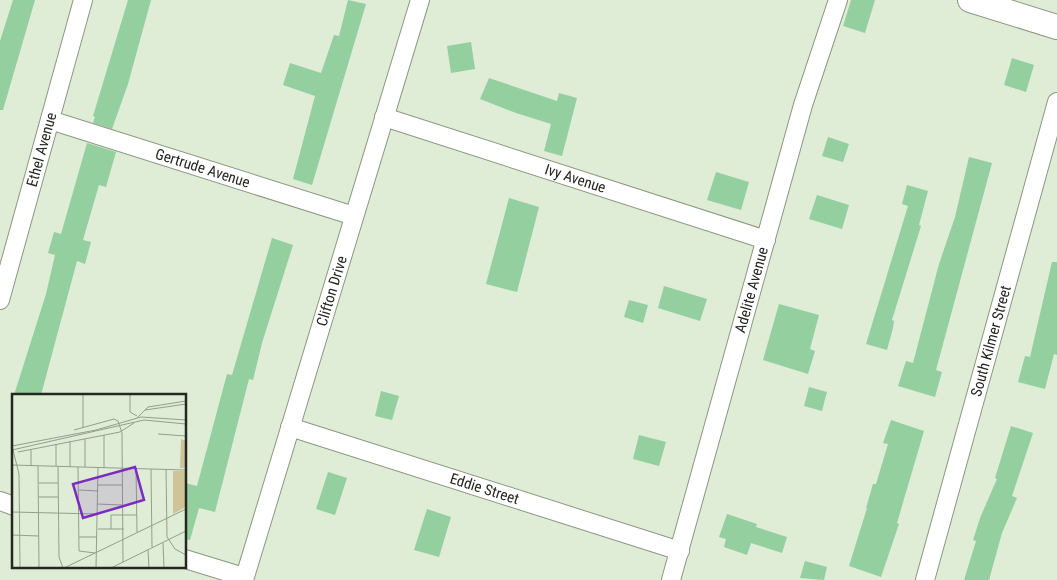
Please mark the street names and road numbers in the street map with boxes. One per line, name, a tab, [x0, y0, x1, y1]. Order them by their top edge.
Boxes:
street label: Ethel Avenue	[23, 110, 60, 189]
street label: Gertrude Avenue	[153, 145, 252, 192]
street label: Ivy Avenue	[543, 160, 608, 197]
street label: Adelite Avenue	[731, 245, 772, 335]
street label: Clifton Drive	[313, 254, 351, 328]
street label: South Kilmer Street	[967, 283, 1015, 398]
street label: Eddie Street	[448, 469, 521, 508]

